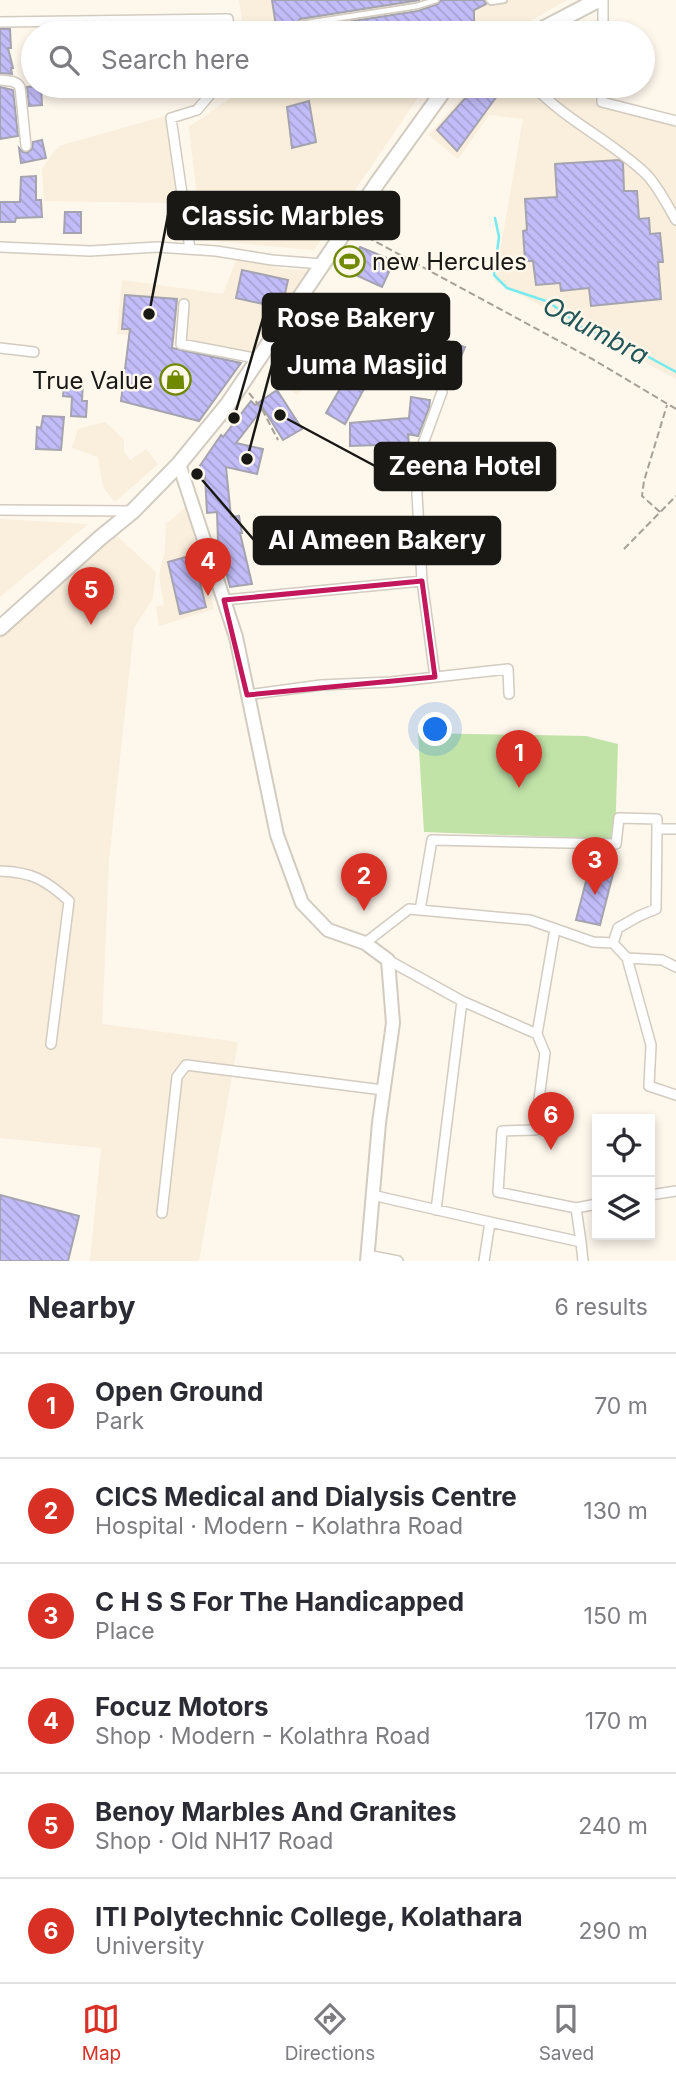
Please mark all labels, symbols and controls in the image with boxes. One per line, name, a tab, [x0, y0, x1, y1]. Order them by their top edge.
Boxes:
search box	[21, 21, 655, 98]
icon: search	[45, 41, 83, 79]
text: Search here	[101, 44, 250, 75]
callout: Classic Marbles	[168, 192, 399, 239]
text: Classic Marbles	[182, 200, 384, 231]
sports icon: new Hercules	[332, 244, 366, 278]
place label: new Hercules	[372, 247, 527, 276]
water label: Odumbra	[538, 289, 654, 371]
callout: Rose Bakery	[263, 294, 449, 341]
text: Rose Bakery	[277, 302, 435, 333]
callout: Juma Masjid	[272, 342, 461, 389]
text: Juma Masjid	[287, 349, 447, 380]
shop icon: True Value	[159, 363, 193, 397]
place label: True Value	[32, 366, 153, 395]
callout: Zeena Hotel	[375, 443, 555, 490]
text: Zeena Hotel	[389, 450, 541, 481]
callout: Al Ameen Bakery	[254, 517, 500, 564]
text: Al Ameen Bakery	[268, 524, 486, 555]
pin: 4	[185, 538, 231, 596]
pin: 5	[68, 567, 114, 625]
your location	[418, 712, 452, 746]
pin: 1	[496, 730, 542, 788]
pin: 3	[572, 837, 618, 895]
pin: 2	[341, 853, 387, 911]
pin: 6	[528, 1092, 574, 1150]
map controls	[592, 1114, 655, 1240]
button: locate	[592, 1114, 655, 1177]
button: layers	[592, 1177, 655, 1240]
text: Nearby	[28, 1289, 136, 1325]
text: 6 results	[554, 1293, 648, 1321]
text: Open Ground	[95, 1376, 263, 1407]
text: 1	[46, 1392, 56, 1420]
text: 70 m	[594, 1392, 648, 1420]
text: Park	[95, 1407, 144, 1435]
text: CICS Medical and Dialysis Centre	[95, 1481, 517, 1512]
text: 2	[44, 1497, 58, 1525]
text: 130 m	[583, 1497, 648, 1525]
text: Hospital · Modern - Kolathra Road	[95, 1512, 463, 1540]
text: C H S S For The Handicapped	[95, 1586, 464, 1617]
text: 3	[44, 1602, 58, 1630]
text: 150 m	[584, 1602, 648, 1630]
text: Place	[95, 1617, 155, 1645]
text: Focuz Motors	[95, 1691, 269, 1722]
text: 4	[43, 1707, 59, 1735]
text: 170 m	[585, 1707, 648, 1735]
text: Shop · Modern - Kolathra Road	[95, 1722, 430, 1750]
text: Benoy Marbles And Granites	[95, 1796, 457, 1827]
text: 5	[44, 1812, 58, 1840]
text: 240 m	[578, 1812, 648, 1840]
text: Shop · Old NH17 Road	[95, 1827, 333, 1855]
text: ITI Polytechnic College, Kolathara	[95, 1901, 523, 1932]
text: 6	[44, 1917, 58, 1945]
text: 290 m	[579, 1917, 648, 1945]
text: University	[95, 1932, 204, 1960]
tab: Map	[82, 2000, 121, 2065]
tab: Directions	[285, 2000, 375, 2065]
tab: Saved	[539, 2000, 594, 2065]

